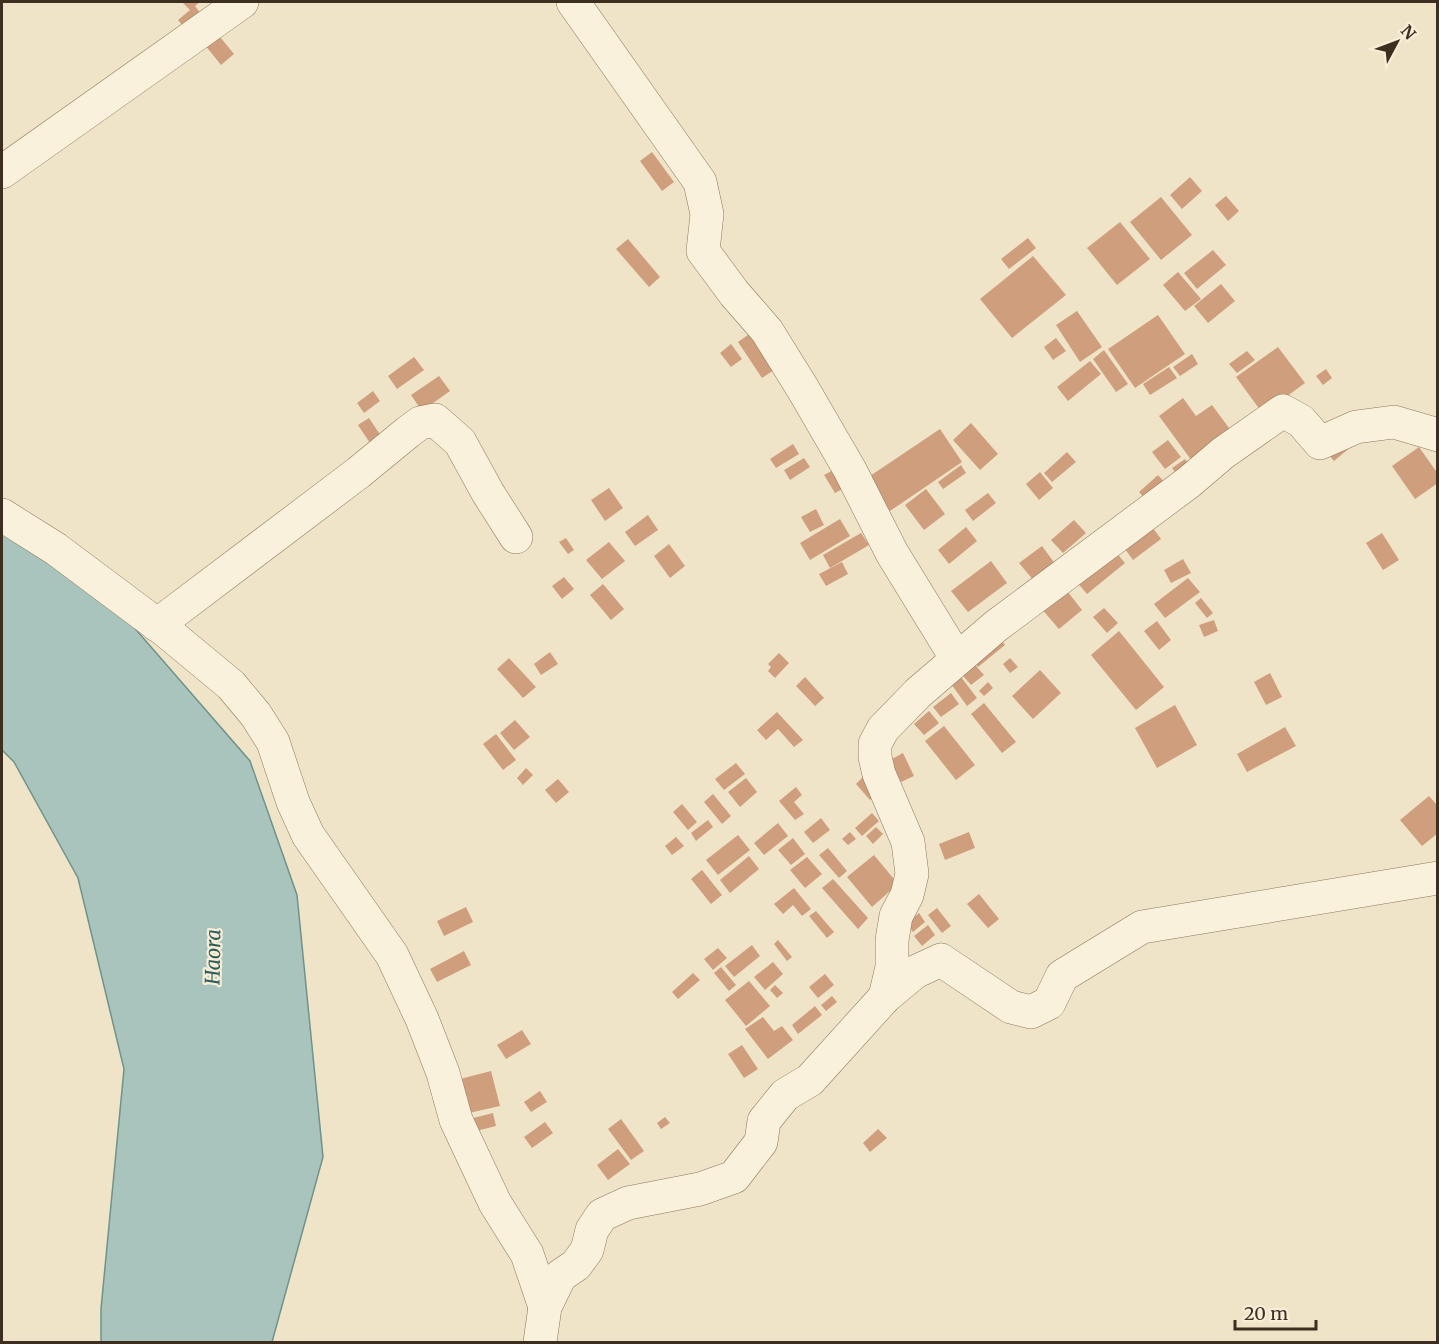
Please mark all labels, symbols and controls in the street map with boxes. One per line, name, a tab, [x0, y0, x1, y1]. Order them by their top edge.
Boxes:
north arrow	[1367, 12, 1427, 72]
text: N	[1397, 21, 1420, 44]
water label: Haora	[199, 929, 225, 986]
scale bar	[1235, 1293, 1316, 1331]
text: 20 m	[1244, 1302, 1288, 1325]

